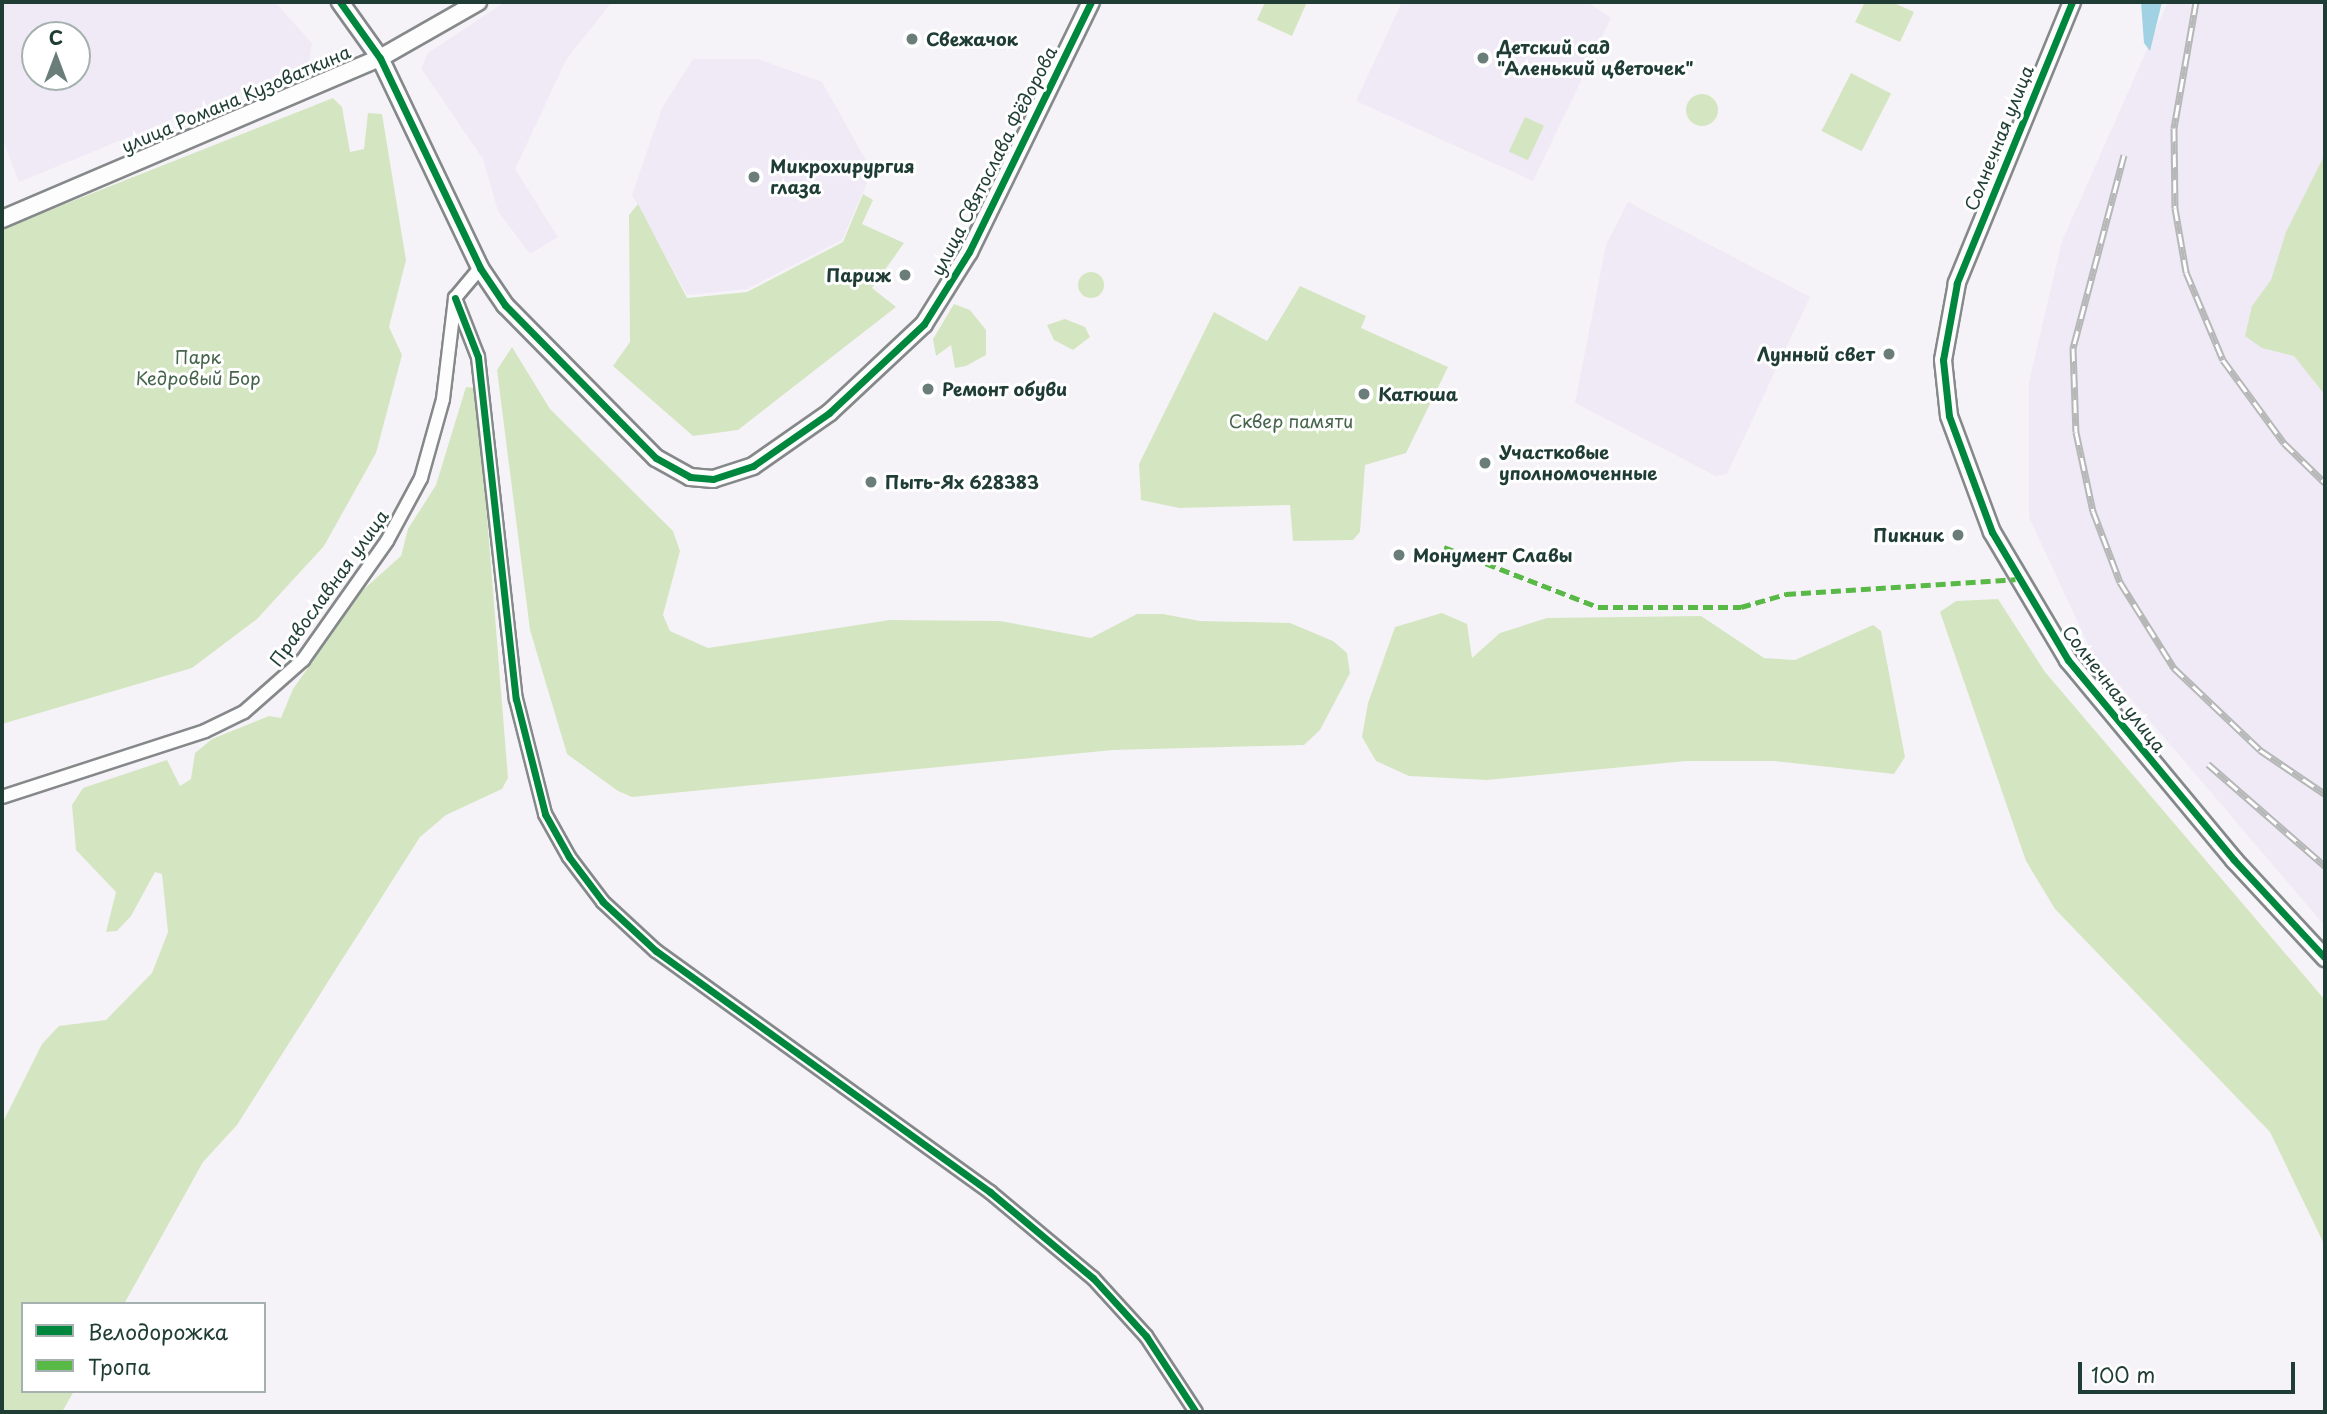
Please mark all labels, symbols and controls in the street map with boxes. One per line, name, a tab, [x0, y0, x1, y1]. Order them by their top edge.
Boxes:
north arrow	[21, 21, 91, 91]
text: С	[49, 23, 63, 51]
place label: Свежачок	[926, 28, 1018, 50]
marker: Свежачок	[904, 31, 920, 47]
place label: Детский сад "Аленький цветочек"	[1497, 37, 1694, 80]
street label: улица Романа Кузоваткина	[117, 40, 355, 158]
street label: улица Святослава Фёдорова	[926, 42, 1062, 280]
marker: Детский сад "Аленький цветочек"	[1475, 50, 1491, 66]
street label: Солнечная улица	[1960, 62, 2038, 214]
place label: Микрохирургия глаза	[770, 156, 915, 198]
marker: Микрохирургия глаза	[744, 167, 764, 187]
place label: Париж	[826, 264, 891, 286]
marker: Париж	[897, 267, 913, 283]
place label: Лунный свет	[1757, 343, 1875, 365]
marker: Лунный свет	[1881, 346, 1897, 362]
park label: Парк Кедровый Бор	[135, 347, 261, 390]
place label: Ремонт обуви	[942, 378, 1068, 400]
marker: Ремонт обуви	[920, 381, 936, 397]
place label: Катюша	[1378, 383, 1458, 405]
marker: Катюша	[1356, 386, 1372, 402]
park label: Сквер памяти	[1228, 410, 1354, 432]
place label: Участковые уполномоченные	[1499, 442, 1657, 484]
marker: Участковые уполномоченные	[1477, 455, 1493, 471]
place label: Пыть-Ях 628383	[885, 471, 1039, 493]
marker: Пыть-Ях 628383	[863, 474, 879, 490]
street label: Православная улица	[265, 505, 393, 671]
place label: Пикник	[1873, 524, 1944, 546]
marker: Пикник	[1950, 527, 1966, 543]
place label: Монумент Славы	[1413, 544, 1574, 566]
marker: Монумент Славы	[1391, 547, 1407, 563]
street label: Солнечная улица	[2057, 621, 2171, 757]
legend	[21, 1302, 266, 1393]
text: Велодорожка	[88, 1315, 228, 1347]
scale bar	[2082, 1348, 2299, 1392]
text: Тропа	[88, 1350, 150, 1382]
text: 100 m	[2091, 1358, 2155, 1390]

